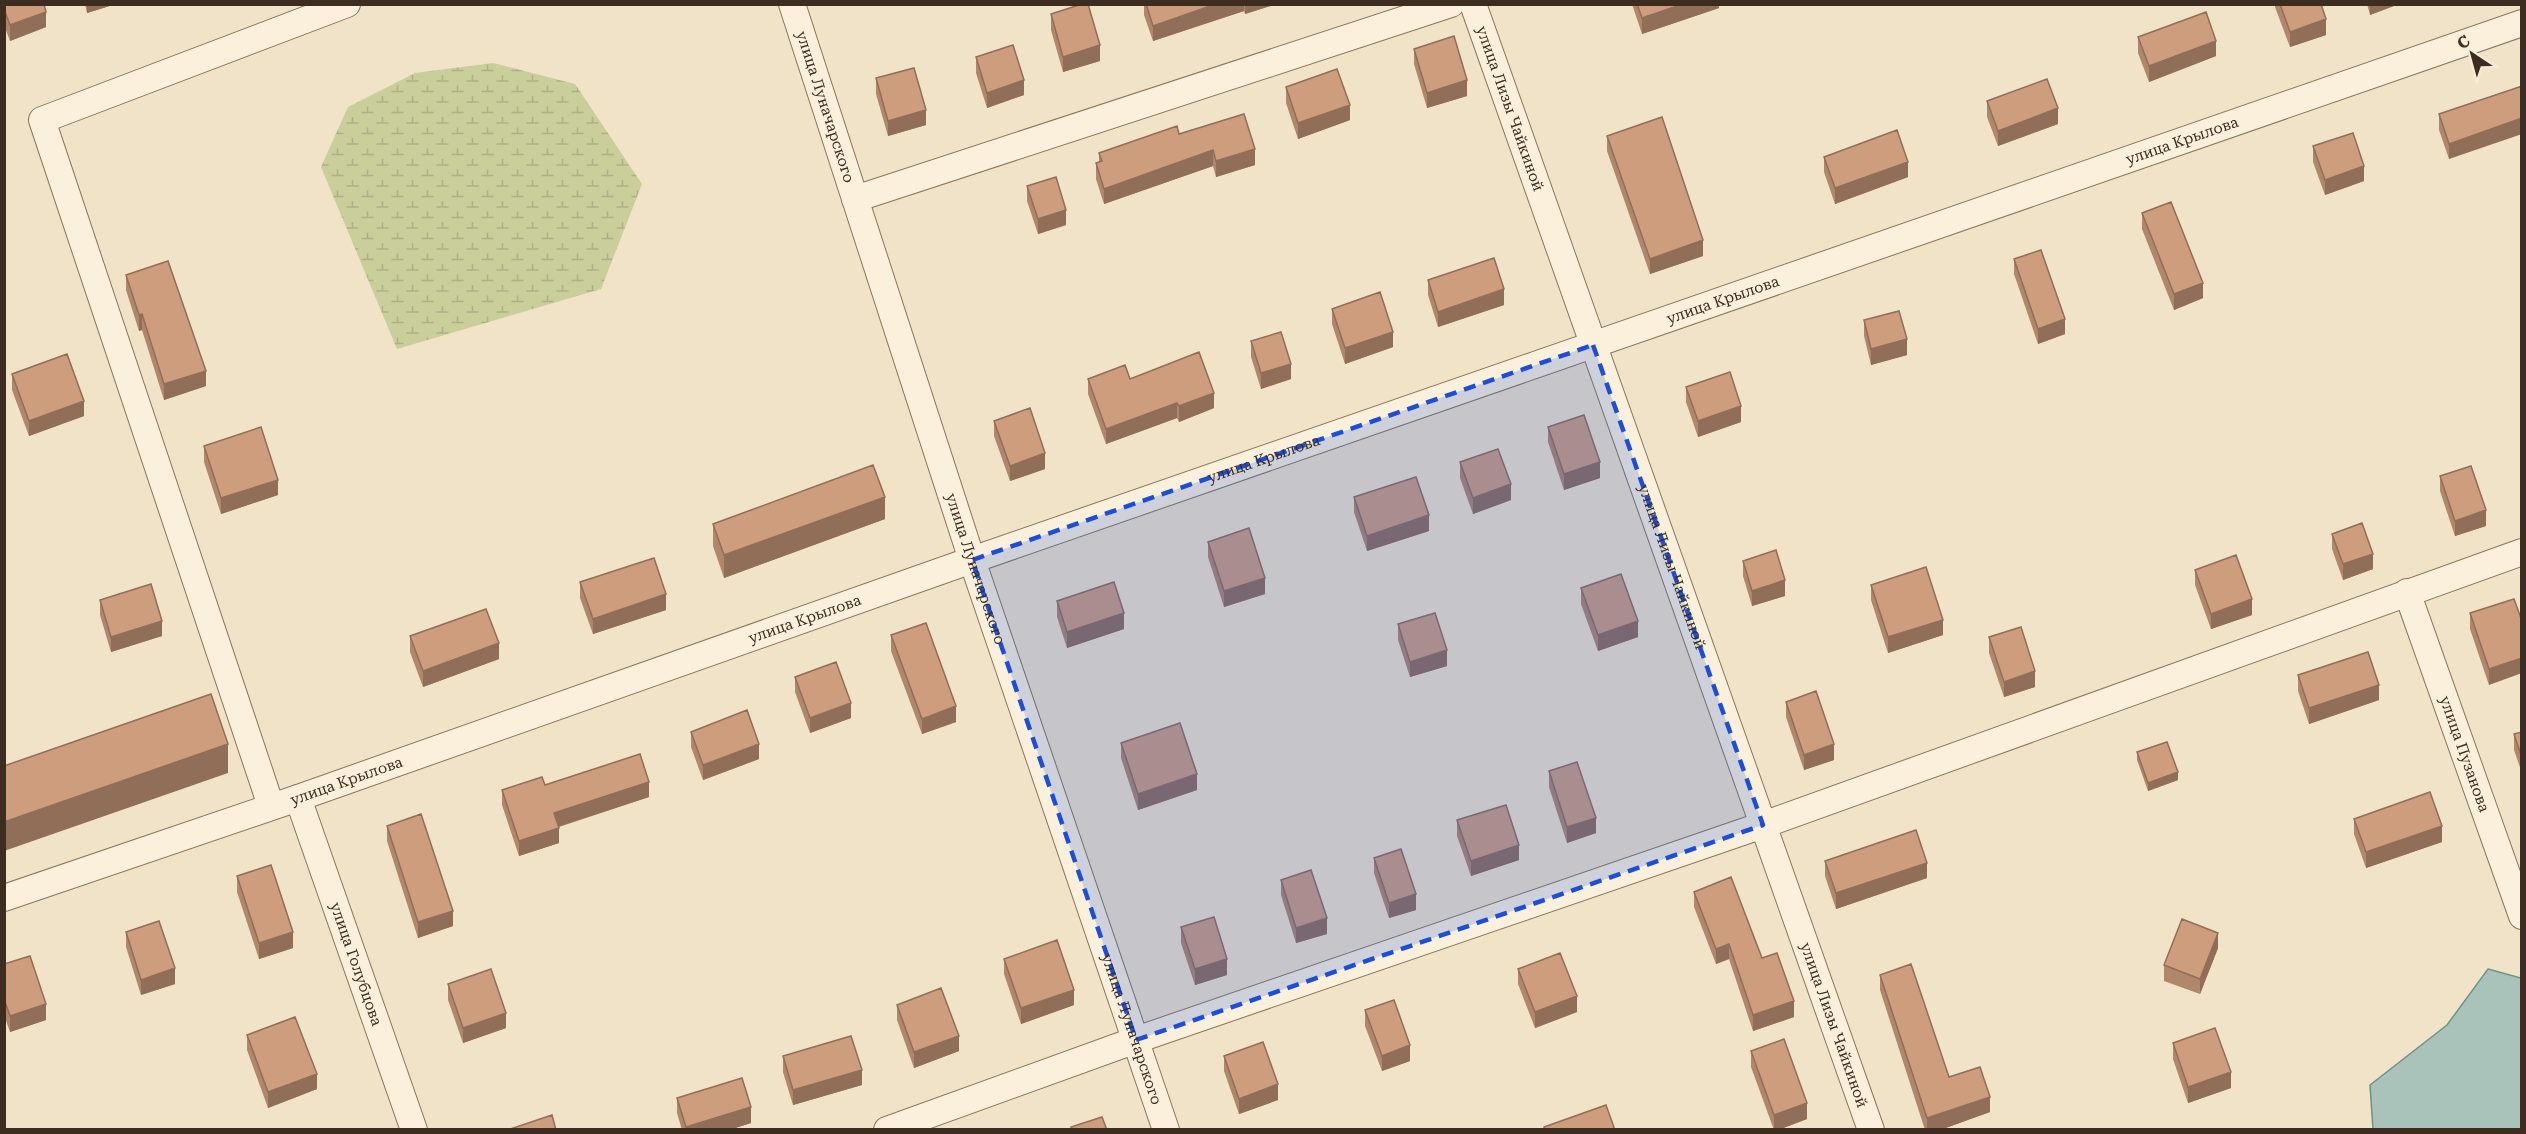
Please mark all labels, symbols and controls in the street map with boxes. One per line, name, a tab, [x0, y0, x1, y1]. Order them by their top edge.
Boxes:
street label: улица Лизы Чайкиной	[1473, 24, 1547, 194]
north arrow	[2442, 24, 2502, 84]
street label: улица Луначарского	[792, 29, 858, 185]
text: С	[2453, 31, 2474, 53]
street label: улица Крылова	[2123, 113, 2241, 169]
street label: улица Крылова	[1664, 272, 1782, 328]
street label: улица Крылова	[1205, 431, 1322, 487]
street label: улица Лизы Чайкиной	[1634, 482, 1709, 652]
street label: улица Луначарского	[942, 491, 1009, 647]
street label: улица Крылова	[746, 591, 863, 647]
street label: улица Пузанова	[2436, 694, 2493, 815]
street label: улица Крылова	[288, 753, 405, 809]
street label: улица Голубцова	[326, 900, 386, 1028]
street label: улица Лизы Чайкиной	[1796, 940, 1871, 1110]
street label: улица Луначарского	[1098, 951, 1166, 1107]

